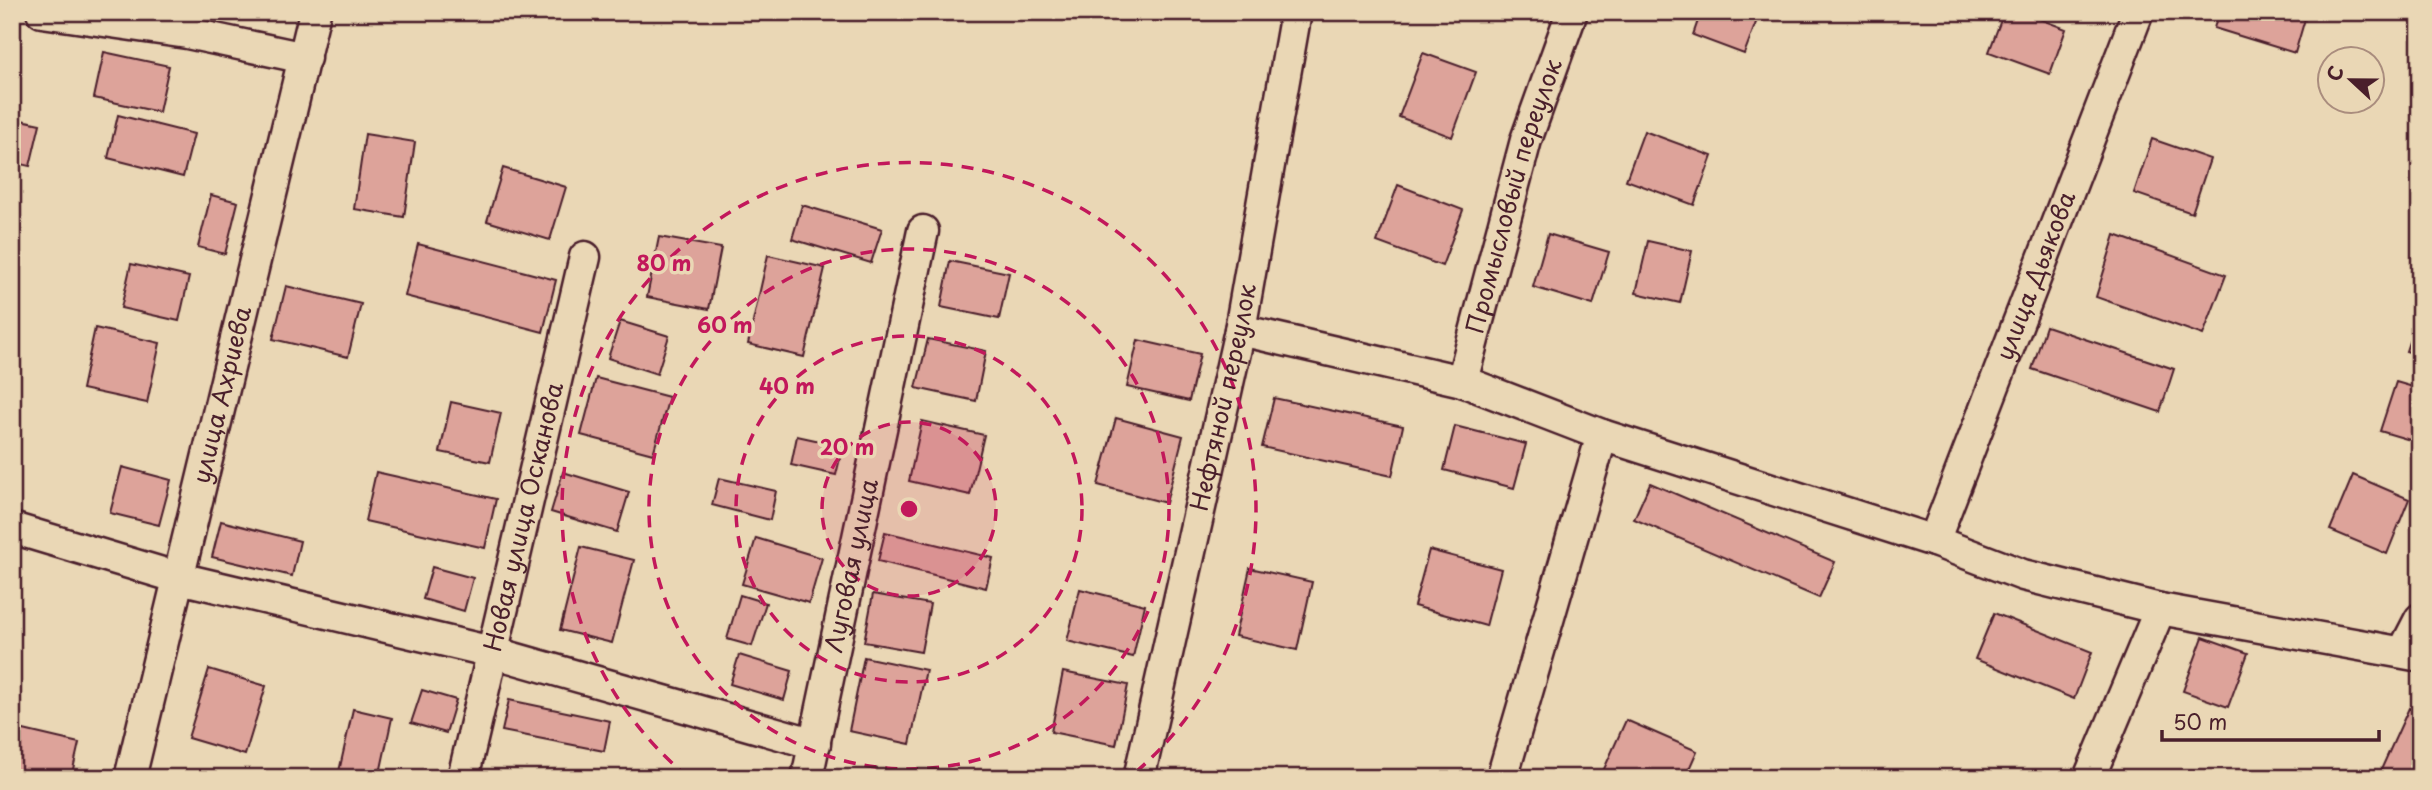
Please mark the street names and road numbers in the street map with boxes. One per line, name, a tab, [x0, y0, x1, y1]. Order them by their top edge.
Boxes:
street label: Промысловый переулок	[1455, 53, 1570, 337]
street label: улица Дьякова	[1985, 185, 2083, 365]
street label: Нефтяной переулок	[1180, 280, 1264, 514]
street label: улица Ахриева	[182, 302, 259, 487]
street label: Новая улица Осканова	[473, 378, 571, 655]
street label: Луговая улица	[814, 475, 886, 655]

